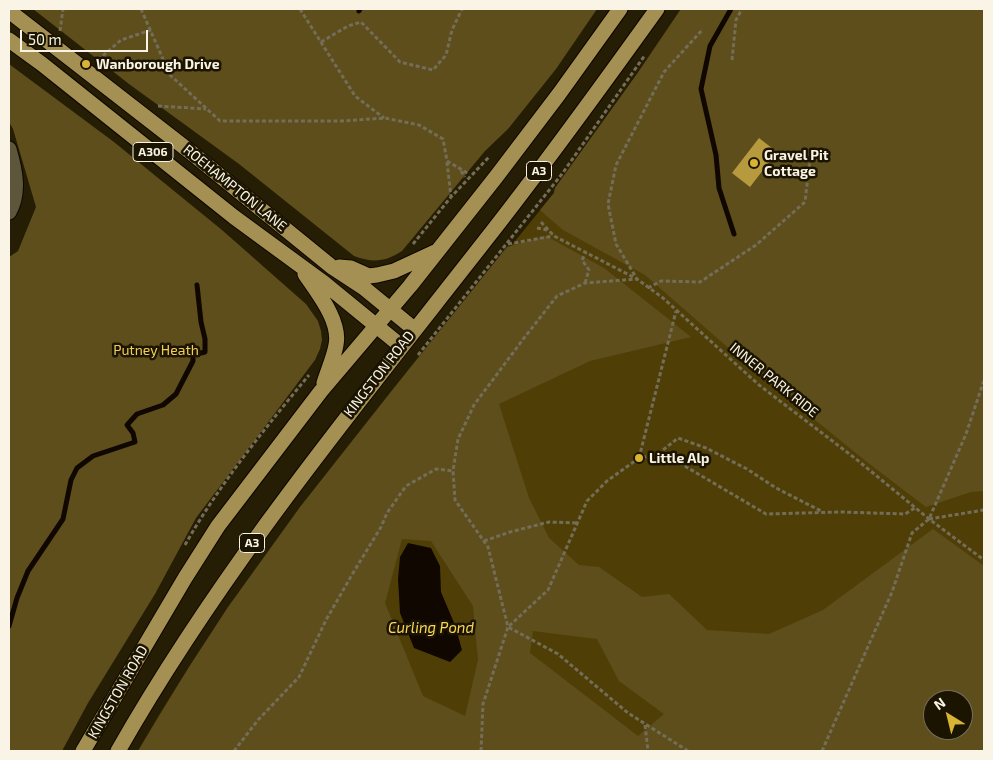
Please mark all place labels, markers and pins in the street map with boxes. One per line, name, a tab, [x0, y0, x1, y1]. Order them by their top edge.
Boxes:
place label: Wanborough Drive	[96, 56, 220, 72]
marker: Wanborough Drive	[80, 58, 92, 70]
place label: Gravel Pit Cottage	[764, 147, 828, 180]
marker: Gravel Pit Cottage	[748, 157, 760, 169]
place label: Little Alp	[649, 450, 709, 466]
marker: Little Alp	[633, 452, 645, 464]

